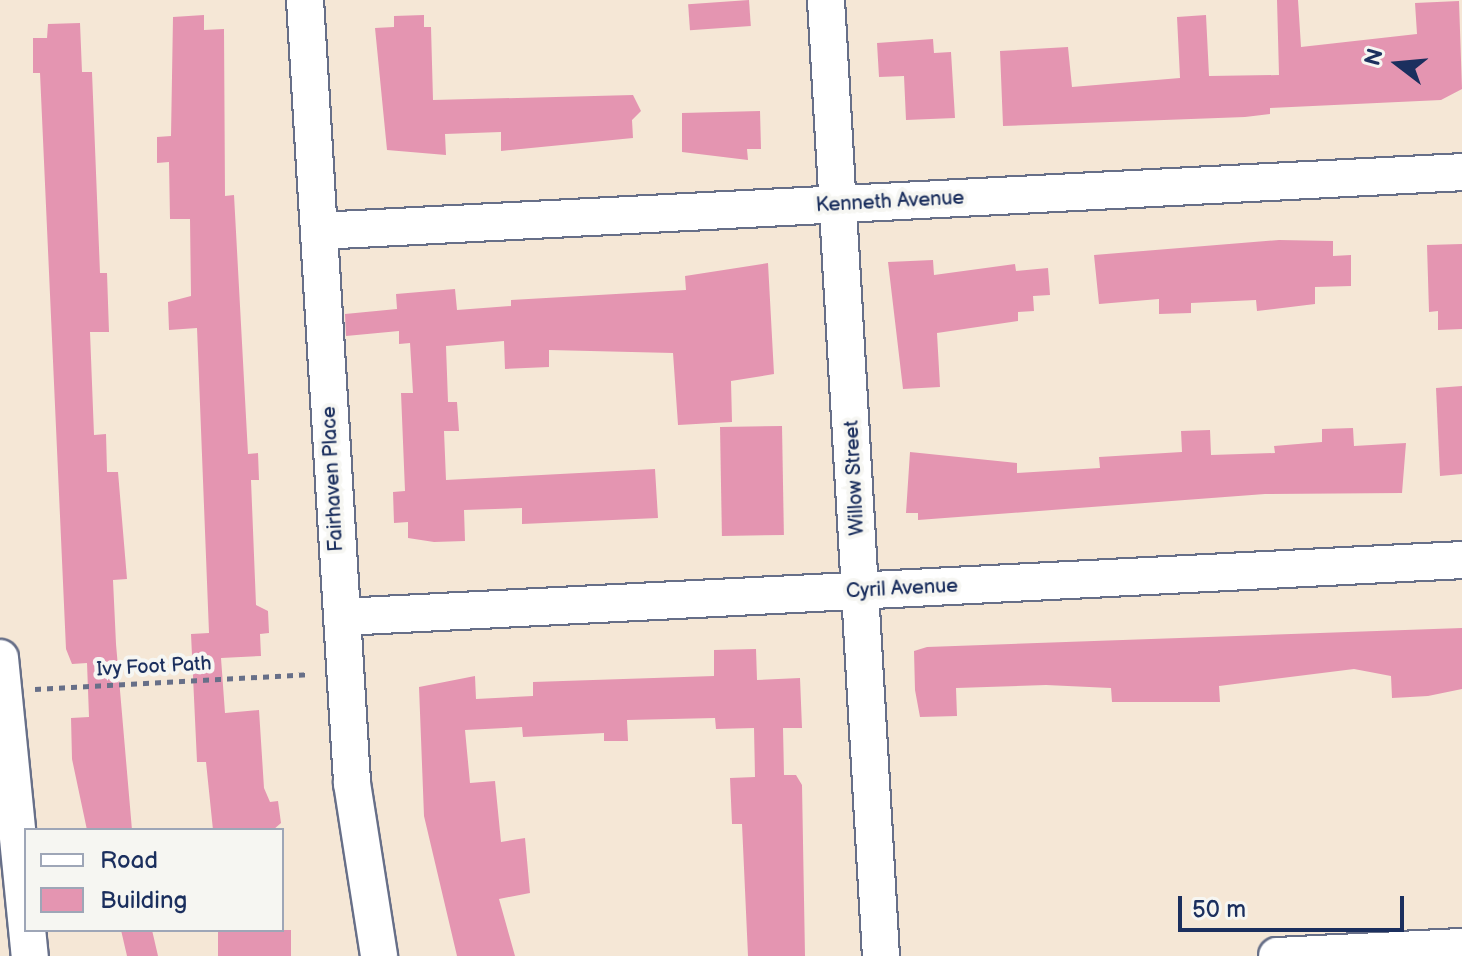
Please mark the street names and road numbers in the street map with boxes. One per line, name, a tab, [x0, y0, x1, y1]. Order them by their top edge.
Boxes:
street label: Kenneth Avenue	[815, 186, 965, 218]
street label: Fairhaven Place	[317, 406, 349, 552]
street label: Willow Street	[840, 420, 870, 536]
street label: Cyril Avenue	[845, 574, 959, 604]
street label: Ivy Foot Path	[95, 652, 213, 682]

